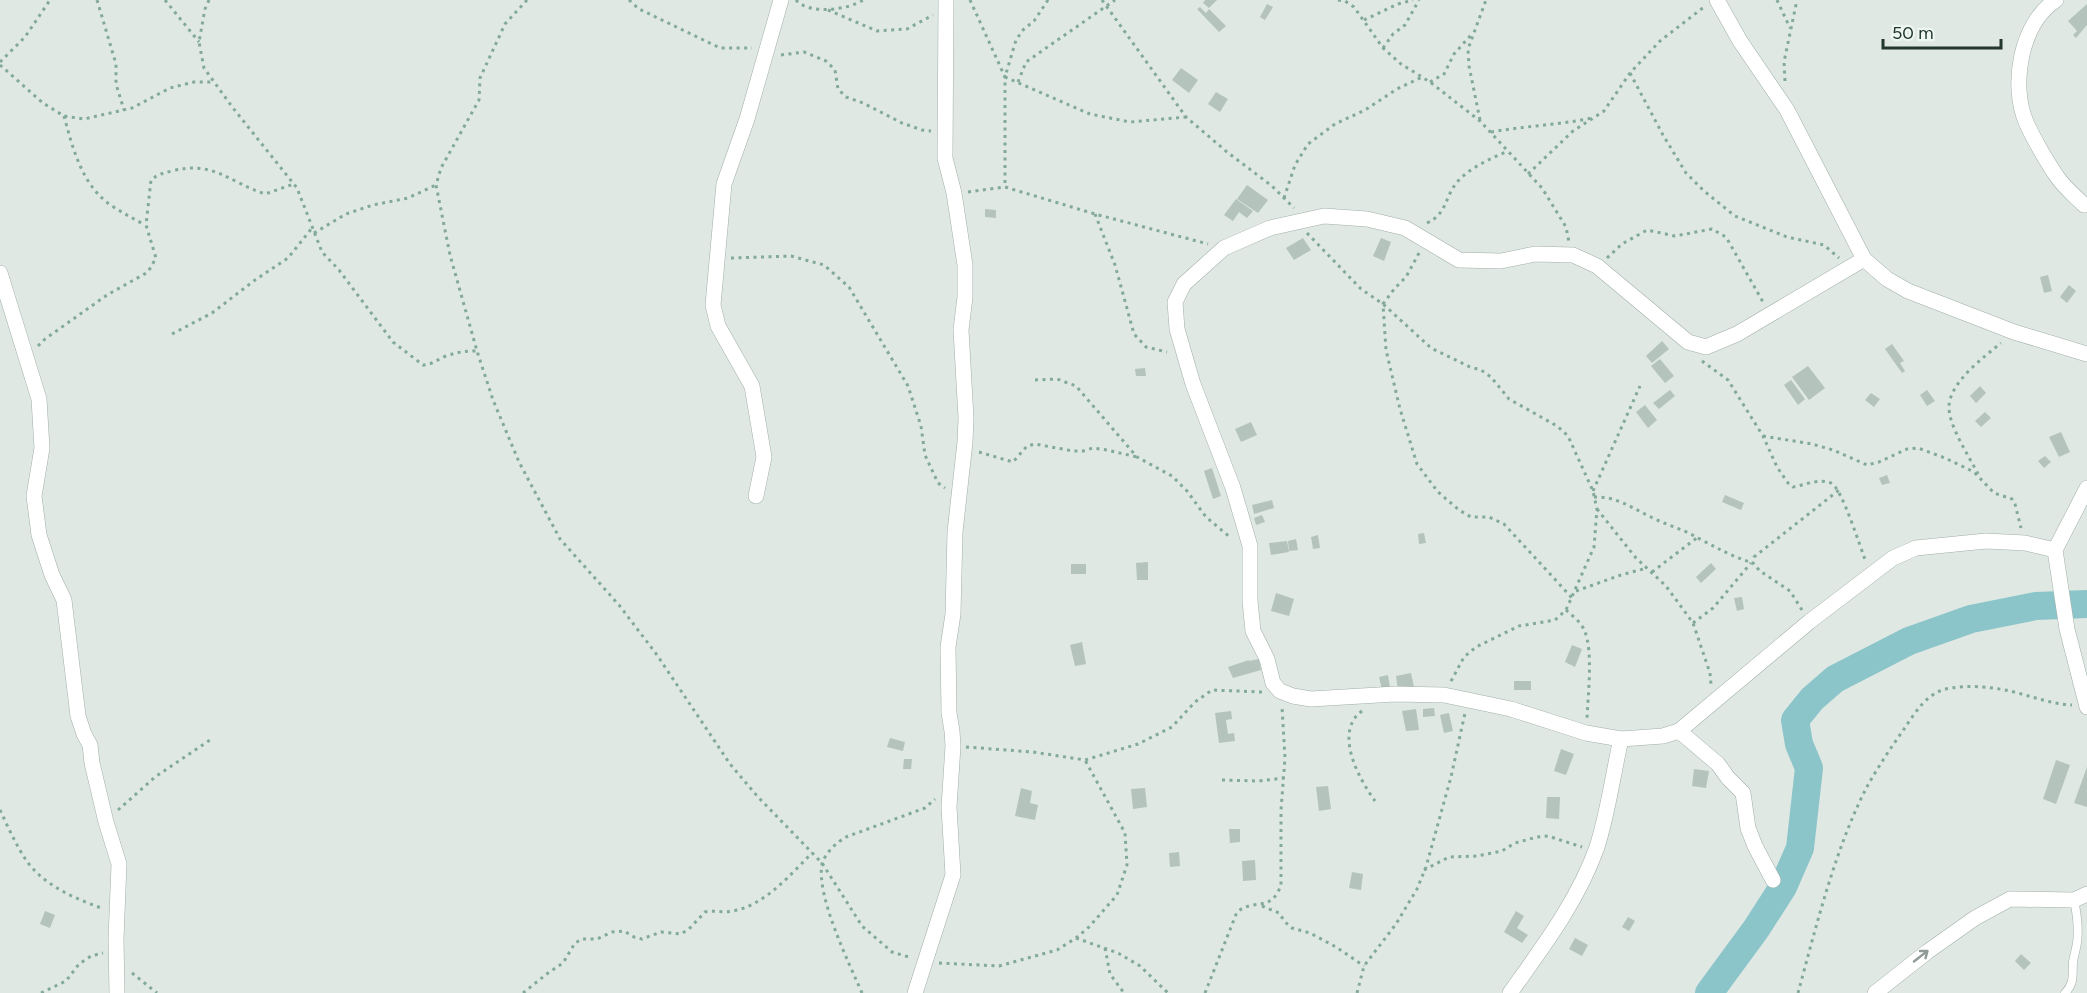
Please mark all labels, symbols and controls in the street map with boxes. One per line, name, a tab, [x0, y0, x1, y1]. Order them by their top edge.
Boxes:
scale bar	[1883, 12, 2002, 50]
text: 50 m	[1892, 22, 1934, 44]
one-way arrow	[1913, 950, 1929, 963]

